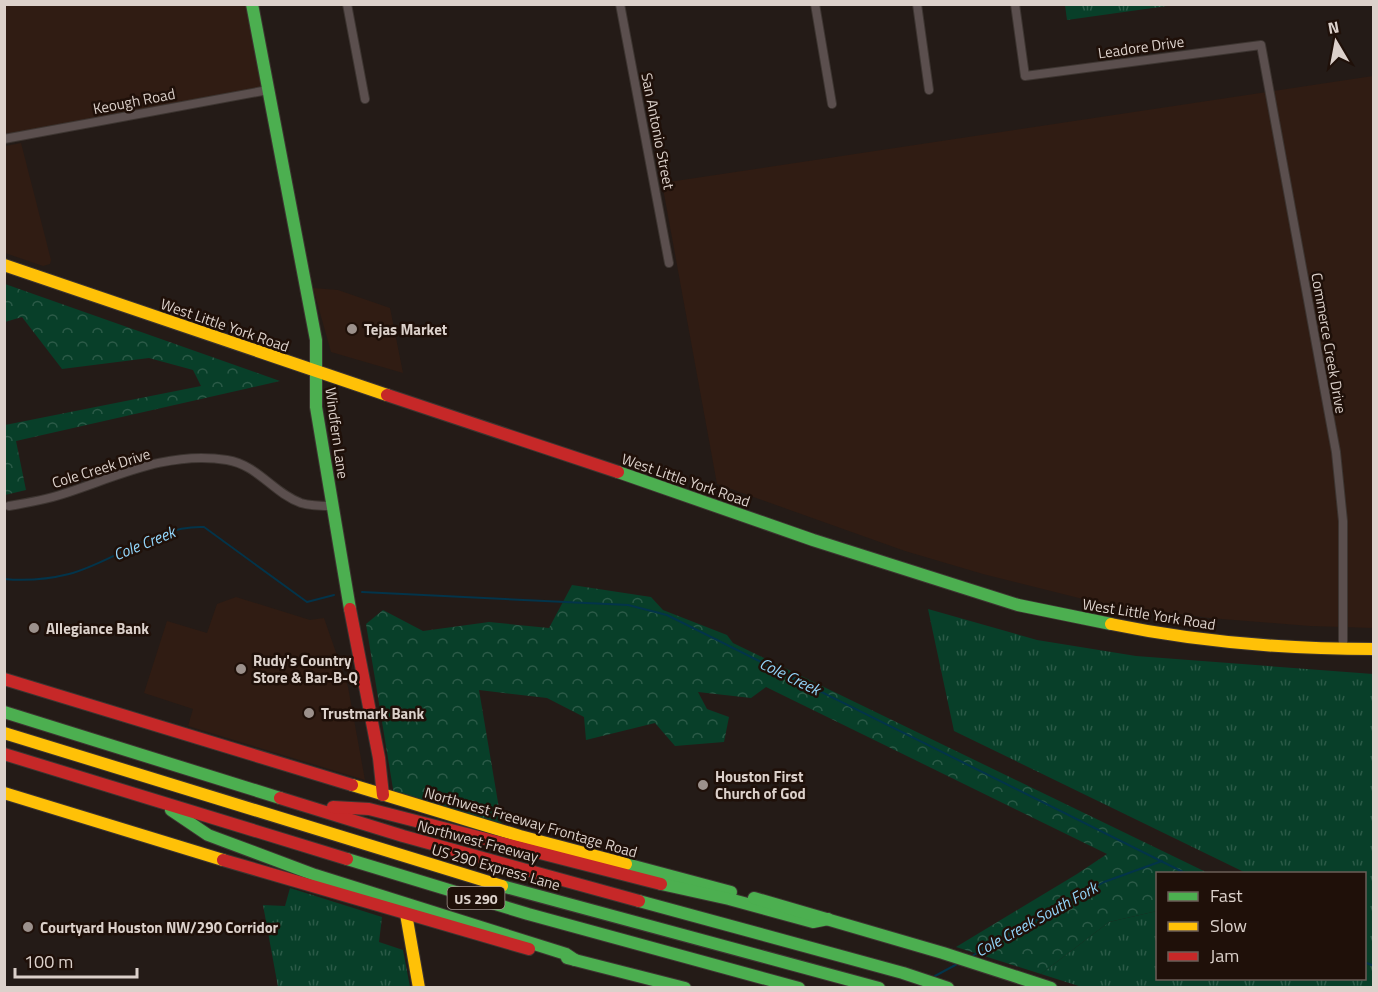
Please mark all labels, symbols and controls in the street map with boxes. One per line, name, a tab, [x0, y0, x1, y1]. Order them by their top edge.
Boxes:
north arrow	[1306, 12, 1366, 72]
text: N	[1326, 14, 1341, 40]
street label: Leadore Drive	[1096, 30, 1186, 64]
street label: San Antonio Street	[635, 71, 681, 192]
street label: Keough Road	[91, 82, 177, 120]
street label: Commerce Creek Drive	[1305, 271, 1353, 415]
street label: West Little York Road	[158, 292, 292, 358]
place label: Tejas Market	[364, 318, 448, 341]
marker: Tejas Market	[345, 322, 359, 336]
street label: Windfern Lane	[319, 386, 355, 480]
street label: Cole Creek Drive	[49, 442, 153, 494]
street label: West Little York Road	[619, 447, 753, 513]
water label: Cole Creek	[109, 519, 180, 566]
street label: West Little York Road	[1081, 592, 1217, 636]
place label: Allegiance Bank	[46, 617, 149, 640]
marker: Allegiance Bank	[27, 621, 41, 635]
place label: Rudy's Country Store & Bar-B-Q	[253, 649, 358, 689]
water label: Cole Creek	[756, 651, 826, 702]
marker: Rudy's Country Store & Bar-B-Q	[234, 662, 248, 676]
place label: Trustmark Bank	[321, 702, 424, 725]
marker: Trustmark Bank	[302, 706, 316, 720]
place label: Houston First Church of God	[715, 765, 806, 805]
marker: Houston First Church of God	[696, 778, 710, 792]
street label: Northwest Freeway Frontage Road	[423, 783, 639, 861]
street label: Northwest Freeway	[415, 816, 541, 866]
street label: US 290 Express Lane	[429, 838, 563, 896]
legend	[1156, 872, 1366, 980]
water label: Cole Creek South Fork	[970, 874, 1103, 963]
text: Fast	[1210, 882, 1243, 909]
road number: US 290	[448, 887, 504, 909]
text: Slow	[1210, 912, 1247, 939]
place label: Courtyard Houston NW/290 Corridor	[40, 916, 279, 939]
marker: Courtyard Houston NW/290 Corridor	[21, 920, 35, 934]
scale bar	[15, 941, 136, 979]
text: Jam	[1210, 942, 1239, 969]
text: 100 m	[24, 948, 73, 975]

